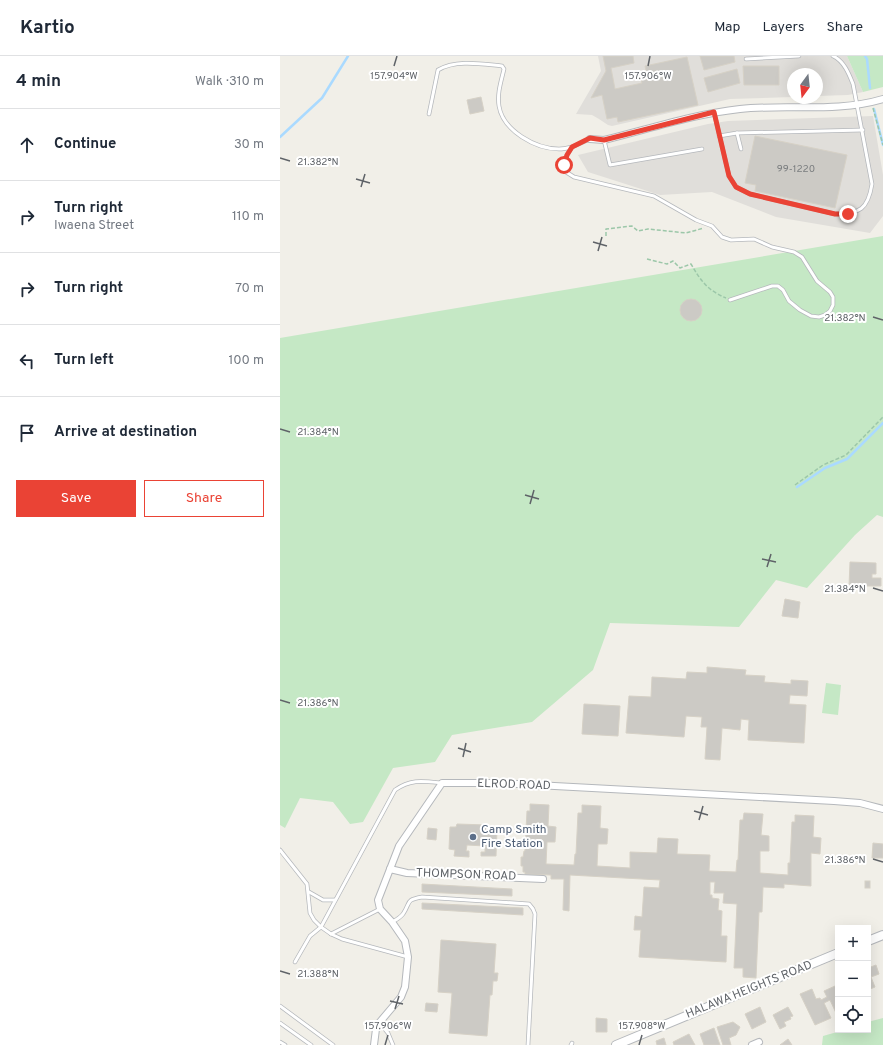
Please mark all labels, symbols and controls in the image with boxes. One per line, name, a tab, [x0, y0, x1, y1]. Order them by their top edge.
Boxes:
text: Kartio	[20, 16, 75, 40]
text: Map	[714, 19, 740, 36]
text: Layers	[762, 19, 804, 36]
text: Share	[826, 19, 863, 36]
north arrow	[787, 68, 823, 104]
text: 157.904°W	[370, 70, 418, 83]
text: 157.906°W	[624, 70, 672, 83]
text: 4 min	[16, 71, 61, 93]
text: Walk · 310 m	[195, 74, 264, 90]
icon: ahead	[16, 134, 38, 156]
text: Continue	[54, 135, 116, 154]
text: 30 m	[234, 137, 264, 153]
text: 21.382°N	[297, 156, 339, 169]
route start	[555, 156, 573, 174]
house number: 99-1220	[777, 163, 815, 176]
text: Turn right	[54, 199, 123, 218]
route end	[839, 205, 857, 223]
icon: right	[16, 206, 38, 228]
text: 110 m	[232, 209, 264, 225]
text: Iwaena Street	[54, 218, 134, 234]
icon: right	[16, 278, 38, 300]
text: Turn right	[54, 279, 123, 298]
text: 70 m	[235, 281, 264, 297]
text: 21.382°N	[824, 312, 866, 325]
icon: left	[16, 350, 38, 372]
text: Turn left	[54, 351, 114, 370]
text: 100 m	[228, 353, 264, 369]
icon: arrive	[16, 422, 38, 444]
text: Arrive at destination	[54, 423, 197, 442]
text: 21.384°N	[297, 426, 339, 439]
button: Save	[16, 480, 136, 517]
button: Share	[144, 480, 264, 517]
text: 21.384°N	[824, 583, 866, 596]
text: 21.386°N	[297, 697, 339, 710]
street label: ELROD ROAD	[477, 776, 551, 794]
place label: Camp Smith Fire Station	[481, 822, 547, 852]
marker: Camp Smith Fire Station	[468, 832, 478, 842]
text: 21.386°N	[824, 854, 866, 867]
street label: THOMPSON ROAD	[416, 865, 516, 885]
map controls	[835, 925, 871, 1033]
button: +	[835, 925, 871, 961]
street label: HALAWA HEIGHTS ROAD	[683, 957, 815, 1023]
button: −	[835, 961, 871, 997]
text: 21.388°N	[297, 968, 339, 981]
button: locate	[835, 997, 871, 1033]
text: 157.906°W	[364, 1020, 412, 1033]
text: 157.908°W	[618, 1020, 666, 1033]

